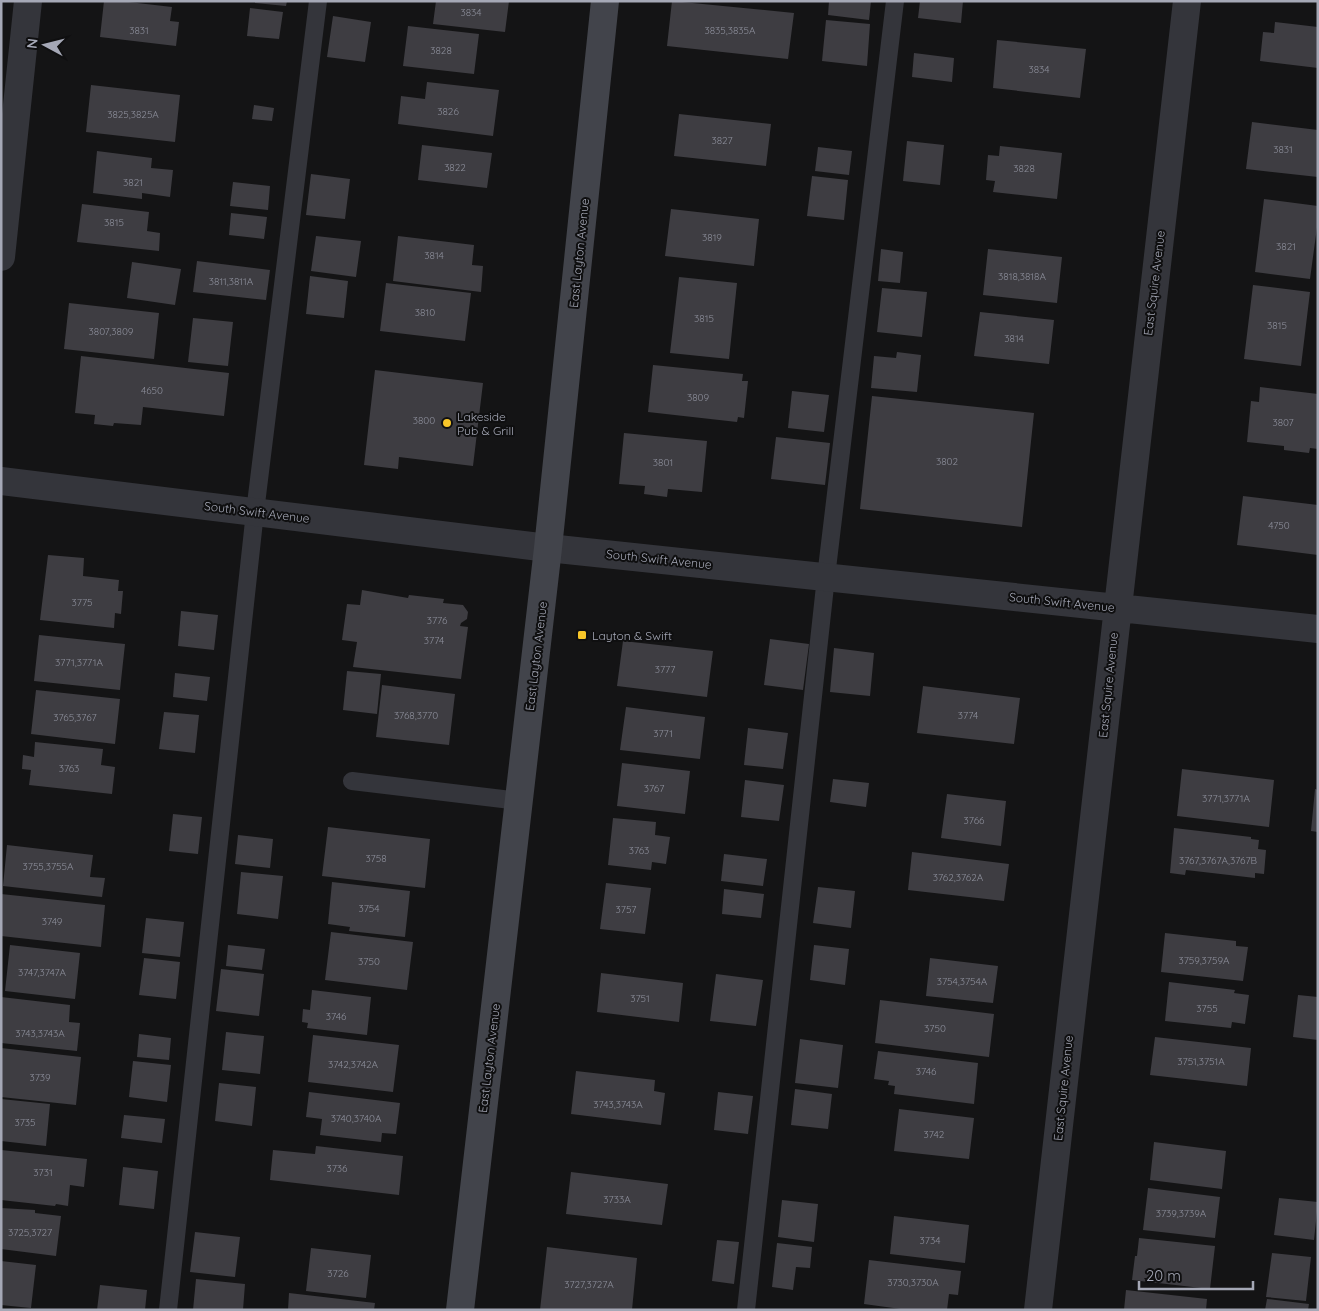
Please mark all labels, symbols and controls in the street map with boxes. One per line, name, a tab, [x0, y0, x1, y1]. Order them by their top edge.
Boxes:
house number: 3834	[460, 6, 482, 19]
north arrow	[20, 20, 70, 70]
house number: 3831	[129, 24, 149, 37]
house number: 3835,3835A	[704, 24, 756, 37]
text: N	[23, 37, 42, 50]
house number: 3828	[430, 44, 452, 57]
house number: 3834	[1028, 63, 1050, 76]
house number: 3826	[437, 105, 459, 118]
house number: 3825,3825A	[107, 108, 159, 121]
house number: 3827	[711, 134, 733, 147]
house number: 3831	[1273, 143, 1293, 156]
house number: 3822	[444, 161, 466, 174]
house number: 3828	[1013, 162, 1035, 175]
house number: 3821	[123, 176, 143, 189]
street label: East Layton Avenue	[566, 197, 592, 309]
house number: 3815	[104, 216, 124, 229]
street label: East Squire Avenue	[1140, 229, 1168, 336]
house number: 3819	[702, 231, 722, 244]
house number: 3821	[1276, 240, 1296, 253]
house number: 3814	[424, 249, 444, 262]
house number: 3818,3818A	[998, 270, 1046, 283]
house number: 3811,3811A	[209, 275, 254, 288]
house number: 3810	[415, 306, 435, 319]
house number: 3815	[694, 312, 714, 325]
house number: 3815	[1267, 319, 1287, 332]
house number: 3807,3809	[89, 325, 134, 338]
house number: 3814	[1004, 332, 1024, 345]
house number: 4650	[141, 384, 163, 397]
house number: 3809	[687, 391, 710, 404]
place label: Lakeside Pub & Grill	[457, 409, 514, 438]
house number: 3800	[413, 414, 435, 427]
house number: 3807	[1272, 416, 1294, 429]
marker: Lakeside Pub & Grill	[441, 417, 453, 429]
house number: 3802	[936, 455, 959, 468]
house number: 3801	[653, 456, 673, 469]
street label: South Swift Avenue	[203, 498, 311, 526]
house number: 4750	[1268, 519, 1290, 532]
street label: South Swift Avenue	[605, 546, 713, 572]
street label: South Swift Avenue	[1008, 589, 1116, 615]
house number: 3775	[72, 596, 92, 609]
street label: East Layton Avenue	[522, 600, 550, 712]
house number: 3776	[427, 614, 448, 627]
place label: Layton & Swift	[592, 628, 672, 643]
marker: Layton & Swift	[576, 629, 588, 641]
street label: East Squire Avenue	[1095, 631, 1121, 738]
house number: 3774	[424, 634, 444, 647]
house number: 3771,3771A	[55, 656, 103, 669]
house number: 3777	[655, 663, 675, 676]
house number: 3768,3770	[394, 709, 438, 722]
house number: 3774	[958, 709, 978, 722]
house number: 3765,3767	[53, 711, 97, 724]
house number: 3771	[653, 727, 673, 740]
house number: 3763	[59, 762, 79, 775]
house number: 3767	[644, 782, 664, 795]
house number: 3771,3771A	[1202, 792, 1250, 805]
house number: 3766	[964, 814, 985, 827]
house number: 3763	[629, 844, 649, 857]
house number: 3758	[365, 852, 387, 865]
house number: 3767,3767A,3767B	[1179, 854, 1258, 867]
house number: 3755,3755A	[23, 860, 74, 873]
house number: 3762,3762A	[933, 871, 984, 884]
house number: 3754	[358, 902, 380, 915]
house number: 3757	[616, 903, 636, 916]
house number: 3749	[42, 915, 63, 928]
house number: 3759,3759A	[1178, 954, 1230, 967]
house number: 3750	[358, 955, 380, 968]
house number: 3747,3747A	[18, 966, 67, 979]
house number: 3754,3754A	[937, 975, 988, 988]
house number: 3751	[630, 992, 650, 1005]
street label: East Layton Avenue	[475, 1002, 503, 1114]
house number: 3755	[1196, 1002, 1218, 1015]
house number: 3746	[326, 1010, 347, 1023]
house number: 3750	[924, 1022, 946, 1035]
house number: 3743,3743A	[15, 1027, 65, 1040]
street label: East Squire Avenue	[1050, 1034, 1076, 1141]
house number: 3751,3751A	[1177, 1055, 1225, 1068]
house number: 3742,3742A	[328, 1058, 379, 1071]
house number: 3746	[916, 1065, 937, 1078]
house number: 3739	[29, 1071, 51, 1084]
house number: 3743,3743A	[593, 1098, 643, 1111]
house number: 3740,3740A	[331, 1112, 382, 1125]
house number: 3735	[14, 1116, 36, 1129]
house number: 3742	[924, 1128, 945, 1141]
house number: 3736	[327, 1162, 348, 1175]
house number: 3731	[33, 1166, 53, 1179]
house number: 3733A	[603, 1193, 631, 1206]
house number: 3739,3739A	[1156, 1207, 1207, 1220]
house number: 3725,3727	[8, 1226, 52, 1239]
house number: 3734	[920, 1234, 940, 1247]
scale bar	[1139, 1258, 1253, 1290]
text: 20 m	[1146, 1266, 1181, 1285]
house number: 3726	[327, 1267, 349, 1280]
house number: 3730,3730A	[887, 1276, 939, 1289]
house number: 3727,3727A	[564, 1278, 614, 1291]

